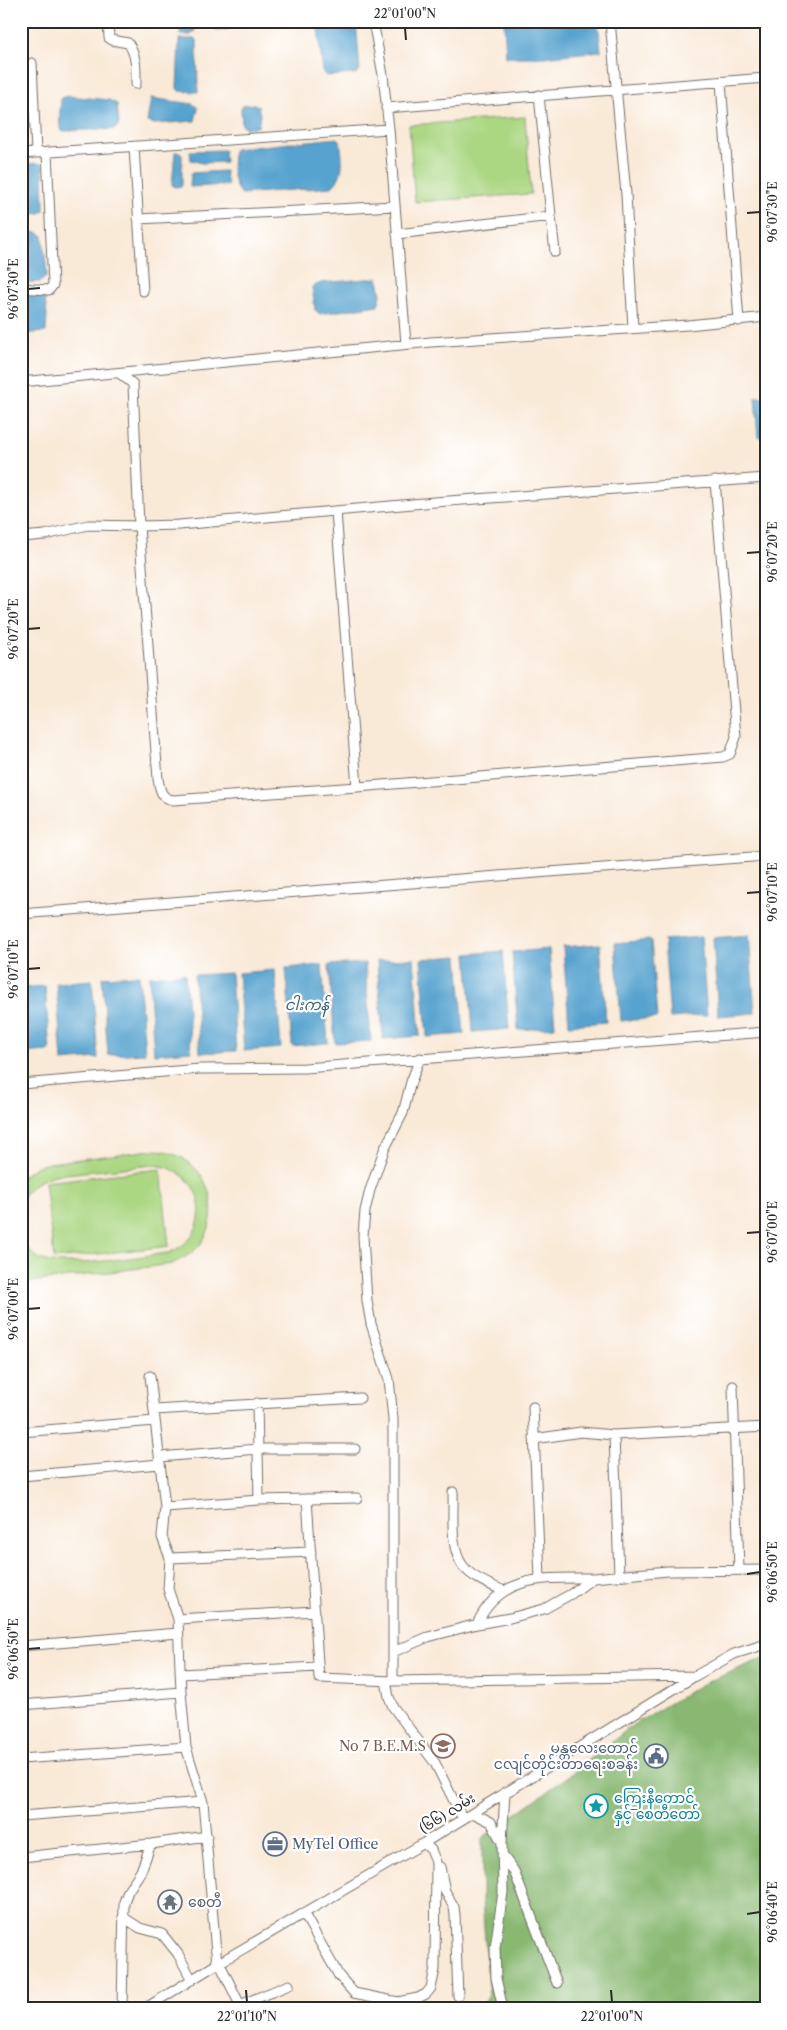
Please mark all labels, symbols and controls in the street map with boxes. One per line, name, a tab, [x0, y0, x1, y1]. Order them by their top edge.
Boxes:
text: 22°01'00"N	[374, 6, 436, 21]
text: 96°07'30"E	[765, 182, 780, 242]
text: 96°07'30"E	[6, 259, 21, 319]
text: 96°07'20"E	[765, 521, 780, 583]
text: 96°07'20"E	[6, 598, 21, 660]
text: 96°07'10"E	[765, 862, 780, 922]
text: 96°07'10"E	[6, 939, 21, 999]
water label: ငါးကန်	[285, 994, 332, 1017]
text: 96°07'00"E	[765, 1201, 780, 1263]
text: 96°07'00"E	[6, 1278, 21, 1340]
text: 96°06'50"E	[765, 1541, 780, 1603]
text: 96°06'50"E	[6, 1618, 21, 1680]
school or university icon: No 7 B.E.M.S	[430, 1733, 456, 1759]
place label: No 7 B.E.M.S	[339, 1737, 426, 1755]
place label: မန္တလေးတောင် ငလျင်တိုင်းတာရေးစခန်း	[494, 1738, 638, 1776]
public building icon: မန္တလေးတောင် ငလျင်တိုင်းတာရေးစခန်း	[643, 1743, 669, 1769]
street label: (၆၆) လမ်း	[415, 1788, 478, 1837]
place label: ကြေးနီတောင် နှင့် စေတီတော်	[614, 1788, 700, 1826]
place icon: ကြေးနီတောင် နှင့် စေတီတော်	[583, 1793, 609, 1819]
office icon: MyTel Office	[262, 1831, 288, 1857]
place label: MyTel Office	[292, 1835, 378, 1853]
text: 96°06'40"E	[765, 1881, 780, 1943]
temple icon: စေတီ	[157, 1889, 183, 1915]
place label: စေတီ	[188, 1892, 222, 1911]
text: 22°01'10"N	[217, 2009, 277, 2024]
text: 22°01'00"N	[581, 2009, 643, 2024]

